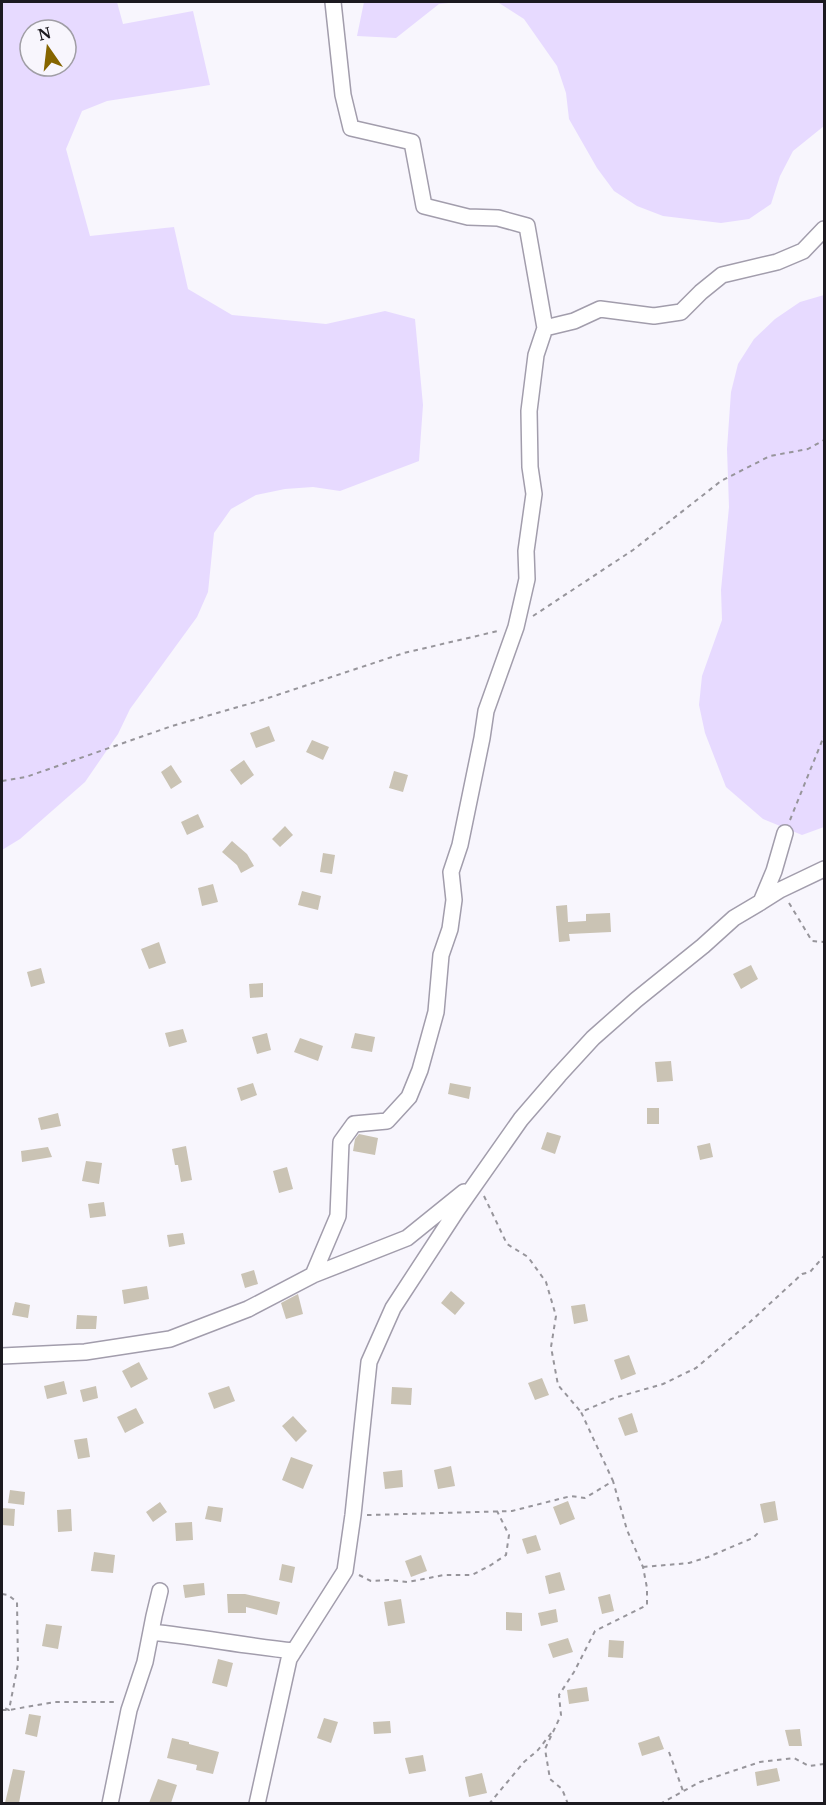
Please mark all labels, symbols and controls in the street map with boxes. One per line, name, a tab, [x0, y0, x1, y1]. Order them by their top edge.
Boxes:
north arrow	[18, 18, 78, 78]
text: N	[36, 21, 54, 46]

